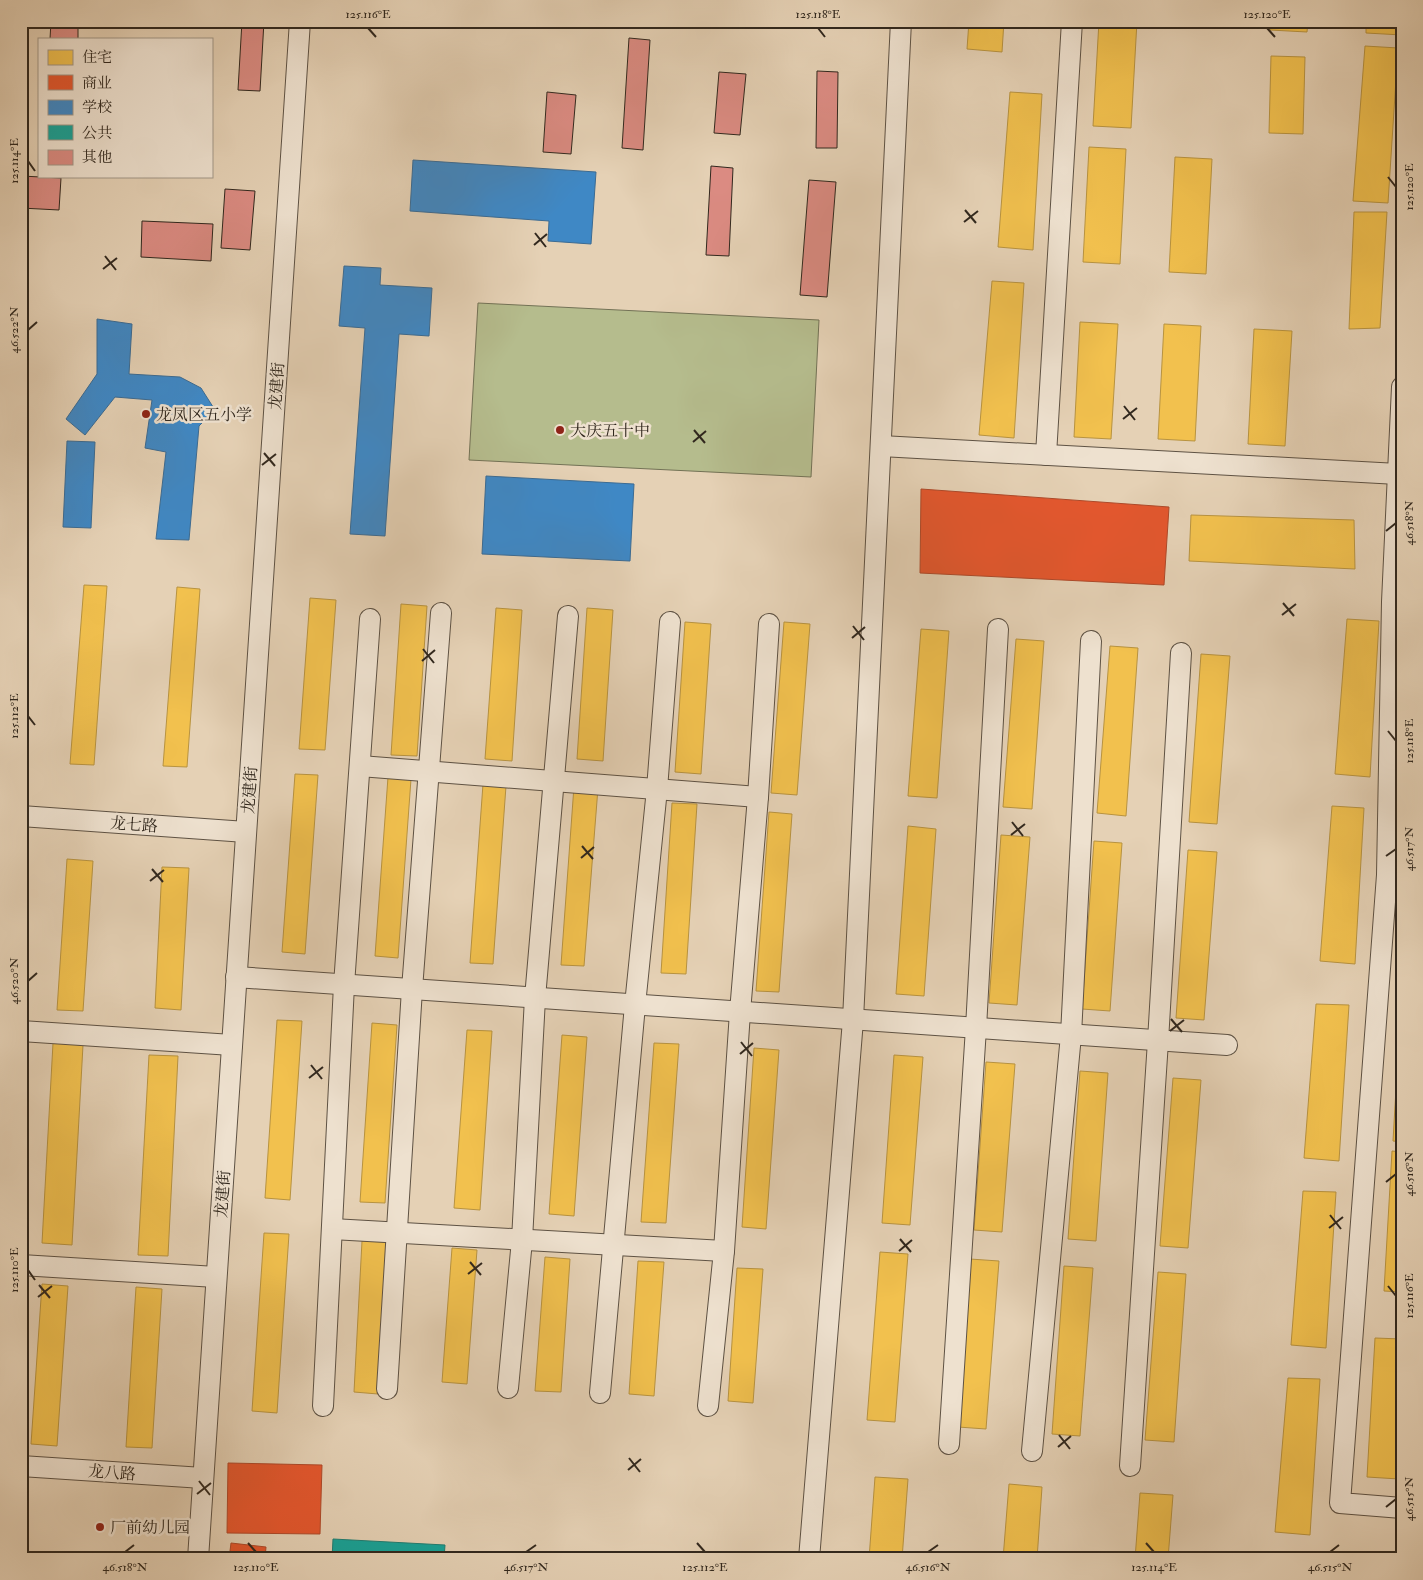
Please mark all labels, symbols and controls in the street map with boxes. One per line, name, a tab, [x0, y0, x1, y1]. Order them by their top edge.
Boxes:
text: 125.116°E	[345, 7, 391, 22]
text: 125.118°E	[796, 7, 841, 22]
text: 125.120°E	[1243, 7, 1291, 22]
legend	[38, 38, 212, 178]
text: 住宅	[82, 48, 112, 67]
text: 商业	[82, 74, 112, 93]
text: 学校	[82, 98, 112, 117]
text: 公共	[82, 124, 112, 143]
text: 125.114°E	[7, 138, 22, 184]
text: 其他	[82, 148, 112, 167]
text: 125.120°E	[1402, 163, 1417, 211]
text: 46.522°N	[7, 306, 22, 354]
street label: 龙建街	[265, 361, 289, 411]
place label: 龙凤区五小学	[156, 405, 252, 425]
marker: 龙凤区五小学	[140, 408, 152, 420]
place label: 大庆五十中	[570, 421, 650, 441]
marker: 大庆五十中	[554, 424, 566, 436]
text: 46.518°N	[1402, 500, 1417, 545]
text: 125.112°E	[7, 693, 22, 739]
text: 125.118°E	[1402, 718, 1417, 763]
street label: 龙建街	[238, 765, 262, 815]
street label: 龙七路	[109, 813, 159, 837]
text: 46.517°N	[1402, 826, 1417, 871]
text: 46.520°N	[7, 957, 22, 1005]
text: 46.516°N	[1402, 1151, 1417, 1197]
street label: 龙建街	[211, 1169, 235, 1219]
text: 125.110°E	[7, 1247, 22, 1293]
text: 125.116°E	[1402, 1273, 1417, 1319]
street label: 龙八路	[87, 1461, 137, 1485]
text: 46.515°N	[1402, 1477, 1417, 1521]
place label: 厂前幼儿园	[110, 1518, 190, 1538]
marker: 厂前幼儿园	[94, 1521, 106, 1533]
text: 46.518°N	[103, 1560, 148, 1575]
text: 125.110°E	[233, 1560, 279, 1575]
text: 46.517°N	[504, 1560, 549, 1575]
text: 125.112°E	[682, 1560, 728, 1575]
text: 46.516°N	[905, 1560, 951, 1575]
text: 125.114°E	[1131, 1560, 1177, 1575]
text: 46.515°N	[1308, 1560, 1352, 1575]

